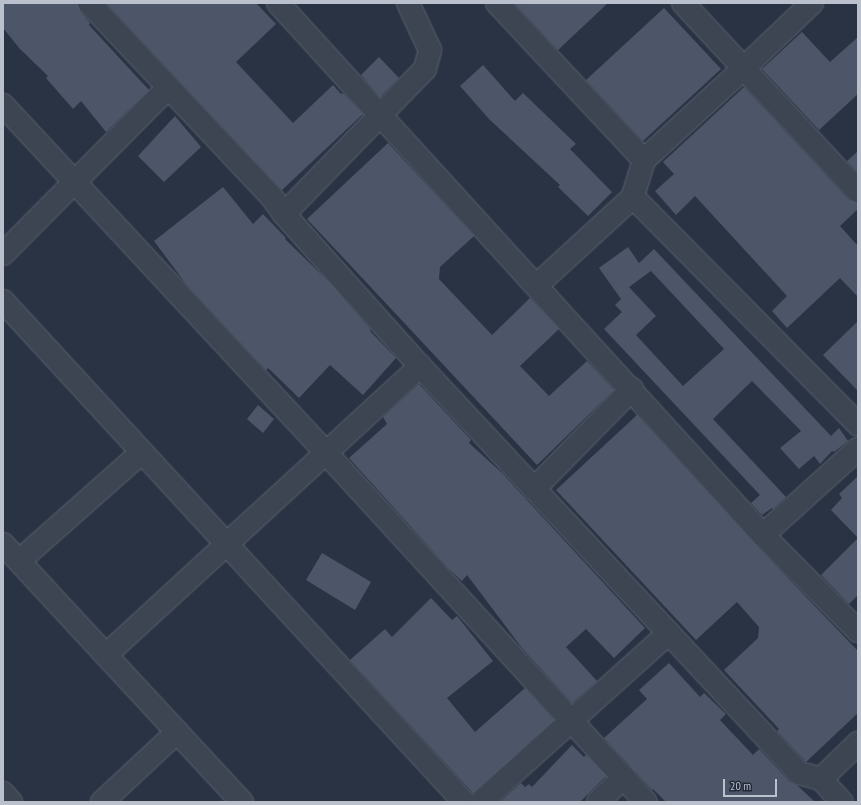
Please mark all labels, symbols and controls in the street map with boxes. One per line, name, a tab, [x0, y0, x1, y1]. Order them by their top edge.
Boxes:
scale bar	[725, 771, 779, 797]
text: 20 m	[730, 778, 751, 793]

